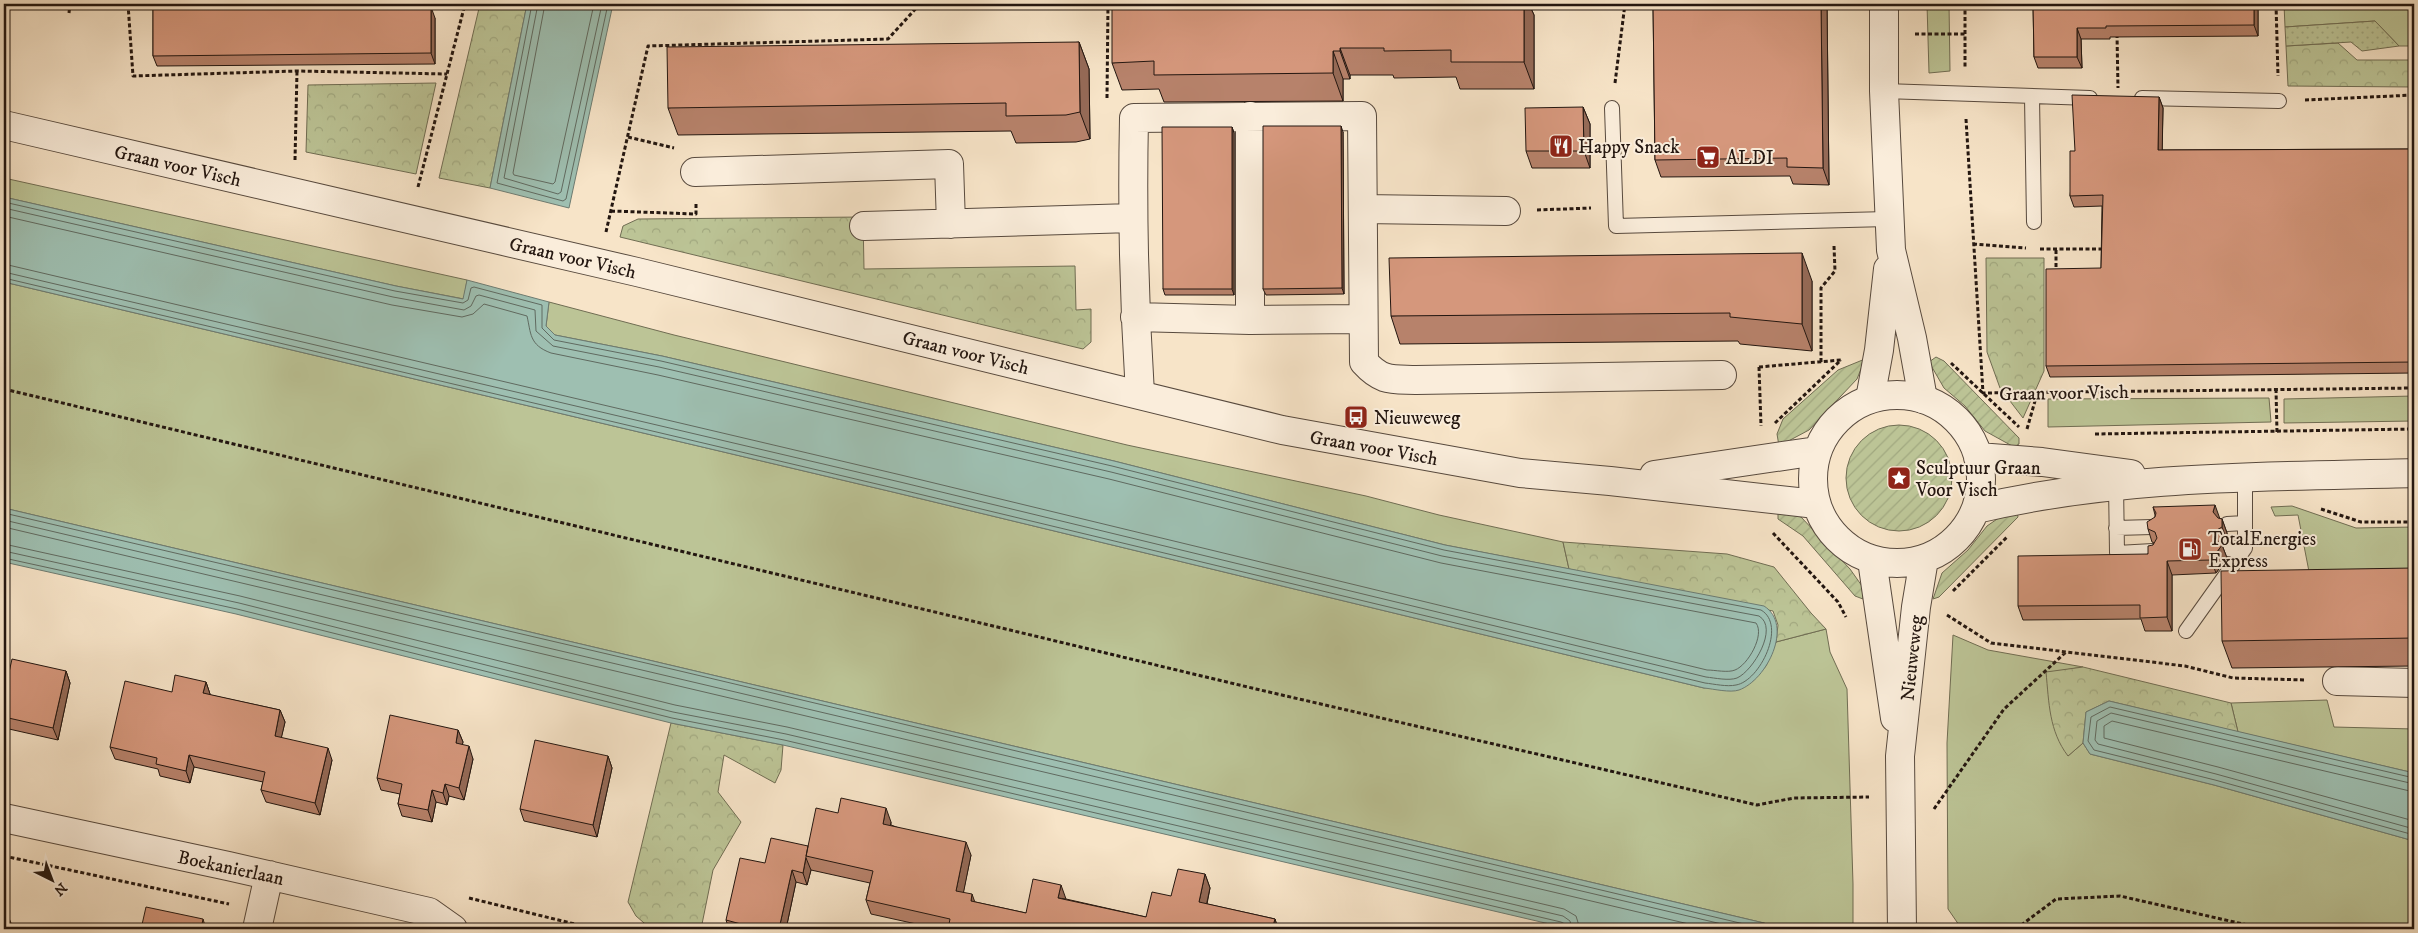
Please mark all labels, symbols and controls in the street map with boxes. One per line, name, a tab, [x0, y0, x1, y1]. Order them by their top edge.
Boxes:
restaurant icon: Happy Snack	[1548, 133, 1574, 159]
place label: Happy Snack	[1578, 136, 1680, 159]
street label: Graan voor Visch	[112, 141, 243, 192]
supermarket icon: ALDI	[1695, 144, 1721, 170]
place label: ALDI	[1726, 147, 1774, 170]
street label: Graan voor Visch	[507, 233, 638, 284]
street label: Graan voor Visch	[900, 327, 1031, 380]
street label: Graan voor Visch	[1999, 381, 2129, 406]
bus stop icon: Nieuweweg	[1343, 404, 1369, 430]
place label: Nieuweweg	[1374, 407, 1461, 430]
street label: Graan voor Visch	[1308, 426, 1440, 471]
place label: Sculptuur Graan Voor Visch	[1915, 457, 2041, 502]
place icon: Sculptuur Graan Voor Visch	[1886, 465, 1912, 491]
place label: TotalEnergies Express	[2208, 528, 2316, 573]
fuel station icon: TotalEnergies Express	[2177, 536, 2203, 562]
street label: Nieuweweg	[1897, 613, 1929, 702]
street label: Boekanierlaan	[175, 846, 286, 891]
north arrow	[28, 856, 78, 906]
text: N	[49, 878, 70, 900]

